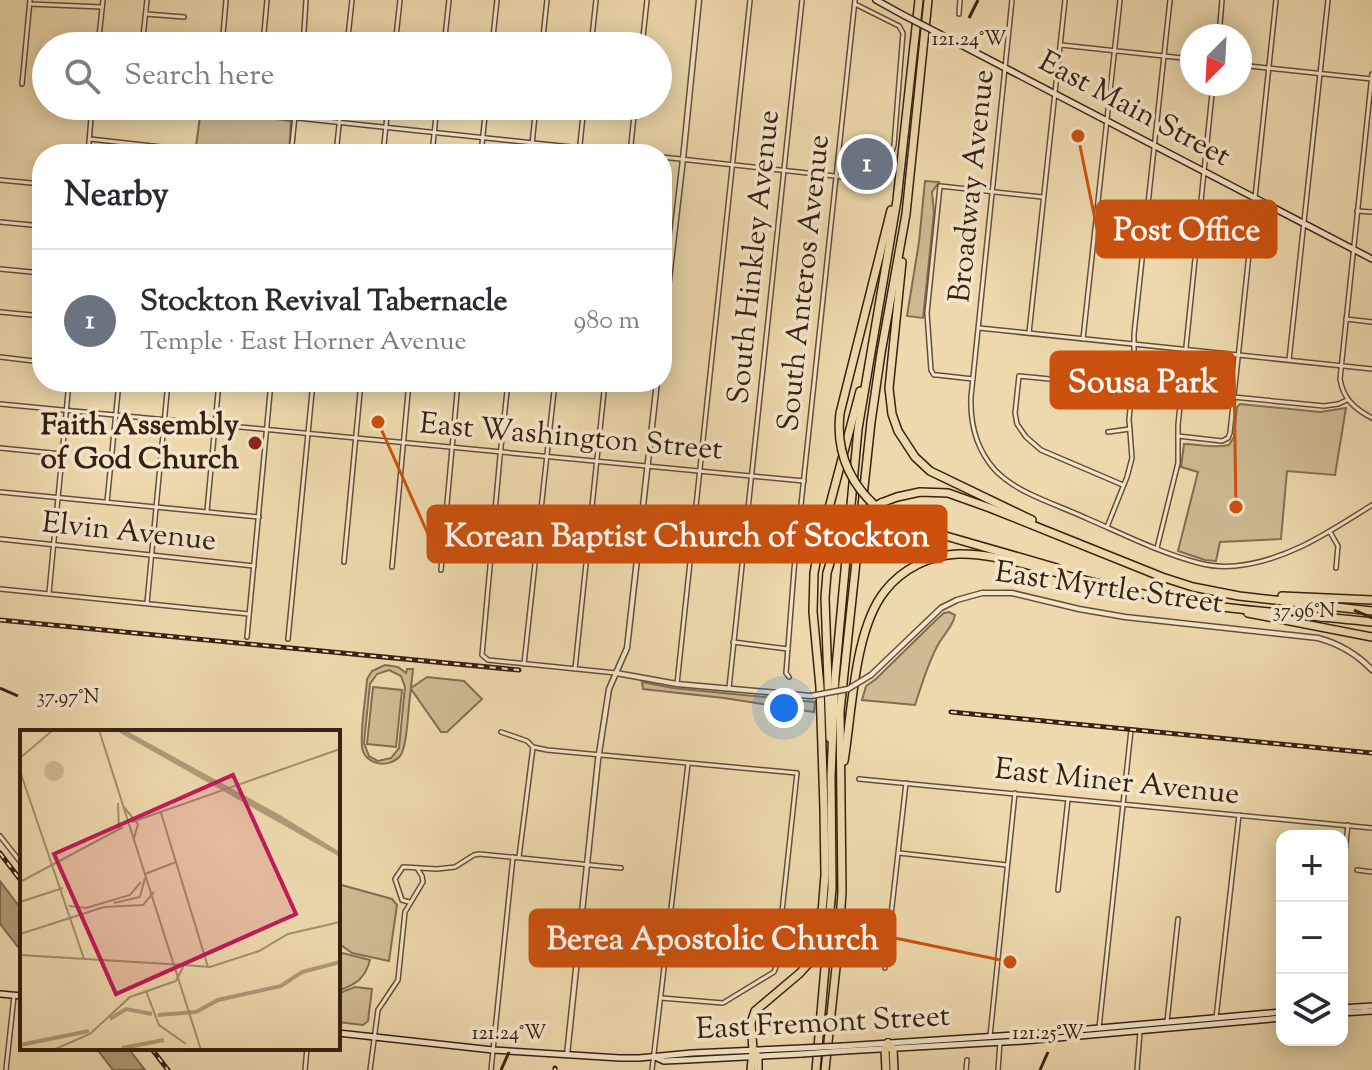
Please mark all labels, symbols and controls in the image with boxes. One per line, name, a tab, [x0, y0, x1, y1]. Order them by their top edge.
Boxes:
north arrow	[1180, 24, 1252, 96]
text: 121.24°W	[932, 26, 1006, 55]
search box	[32, 32, 672, 120]
street label: East Main Street	[1030, 41, 1238, 179]
icon: search	[60, 54, 104, 98]
text: Search here	[124, 55, 274, 98]
street label: Broadway Avenue	[939, 67, 1007, 305]
street label: South Hinkley Avenue	[718, 108, 792, 406]
street label: South Anteros Avenue	[768, 133, 842, 433]
pin: 1	[841, 134, 893, 194]
text: Nearby	[64, 172, 169, 221]
callout: Post Office	[1097, 201, 1276, 257]
text: Post Office	[1114, 209, 1261, 255]
text: Stockton Revival Tabernacle	[140, 281, 508, 324]
text: 1	[86, 303, 94, 340]
text: 980 m	[574, 303, 640, 340]
text: Temple · East Horner Avenue	[140, 324, 467, 361]
callout: Sousa Park	[1051, 352, 1234, 408]
text: Sousa Park	[1068, 361, 1219, 407]
street label: East Washington Street	[418, 403, 724, 473]
place label: Faith Assembly of God Church	[40, 405, 239, 482]
marker: Faith Assembly of God Church	[246, 434, 264, 452]
street label: Elvin Avenue	[40, 502, 218, 564]
callout: Korean Baptist Church of Stockton	[428, 506, 946, 562]
text: Korean Baptist Church of Stockton	[444, 515, 930, 561]
street label: East Myrtle Street	[992, 552, 1226, 626]
text: 37.96°N	[1273, 598, 1335, 627]
text: 37.97°N	[37, 684, 99, 713]
your location	[764, 688, 804, 728]
inset map	[20, 730, 340, 1050]
street label: East Miner Avenue	[993, 749, 1241, 817]
map controls	[1276, 830, 1348, 1046]
button: +	[1276, 830, 1348, 902]
button: −	[1276, 902, 1348, 974]
callout: Berea Apostolic Church	[530, 910, 895, 966]
text: Berea Apostolic Church	[547, 918, 879, 964]
button: layers	[1276, 974, 1348, 1046]
street label: East Fremont Street	[695, 996, 951, 1052]
text: 121.24°W	[472, 1020, 546, 1049]
text: 121.25°W	[1012, 1020, 1084, 1049]

